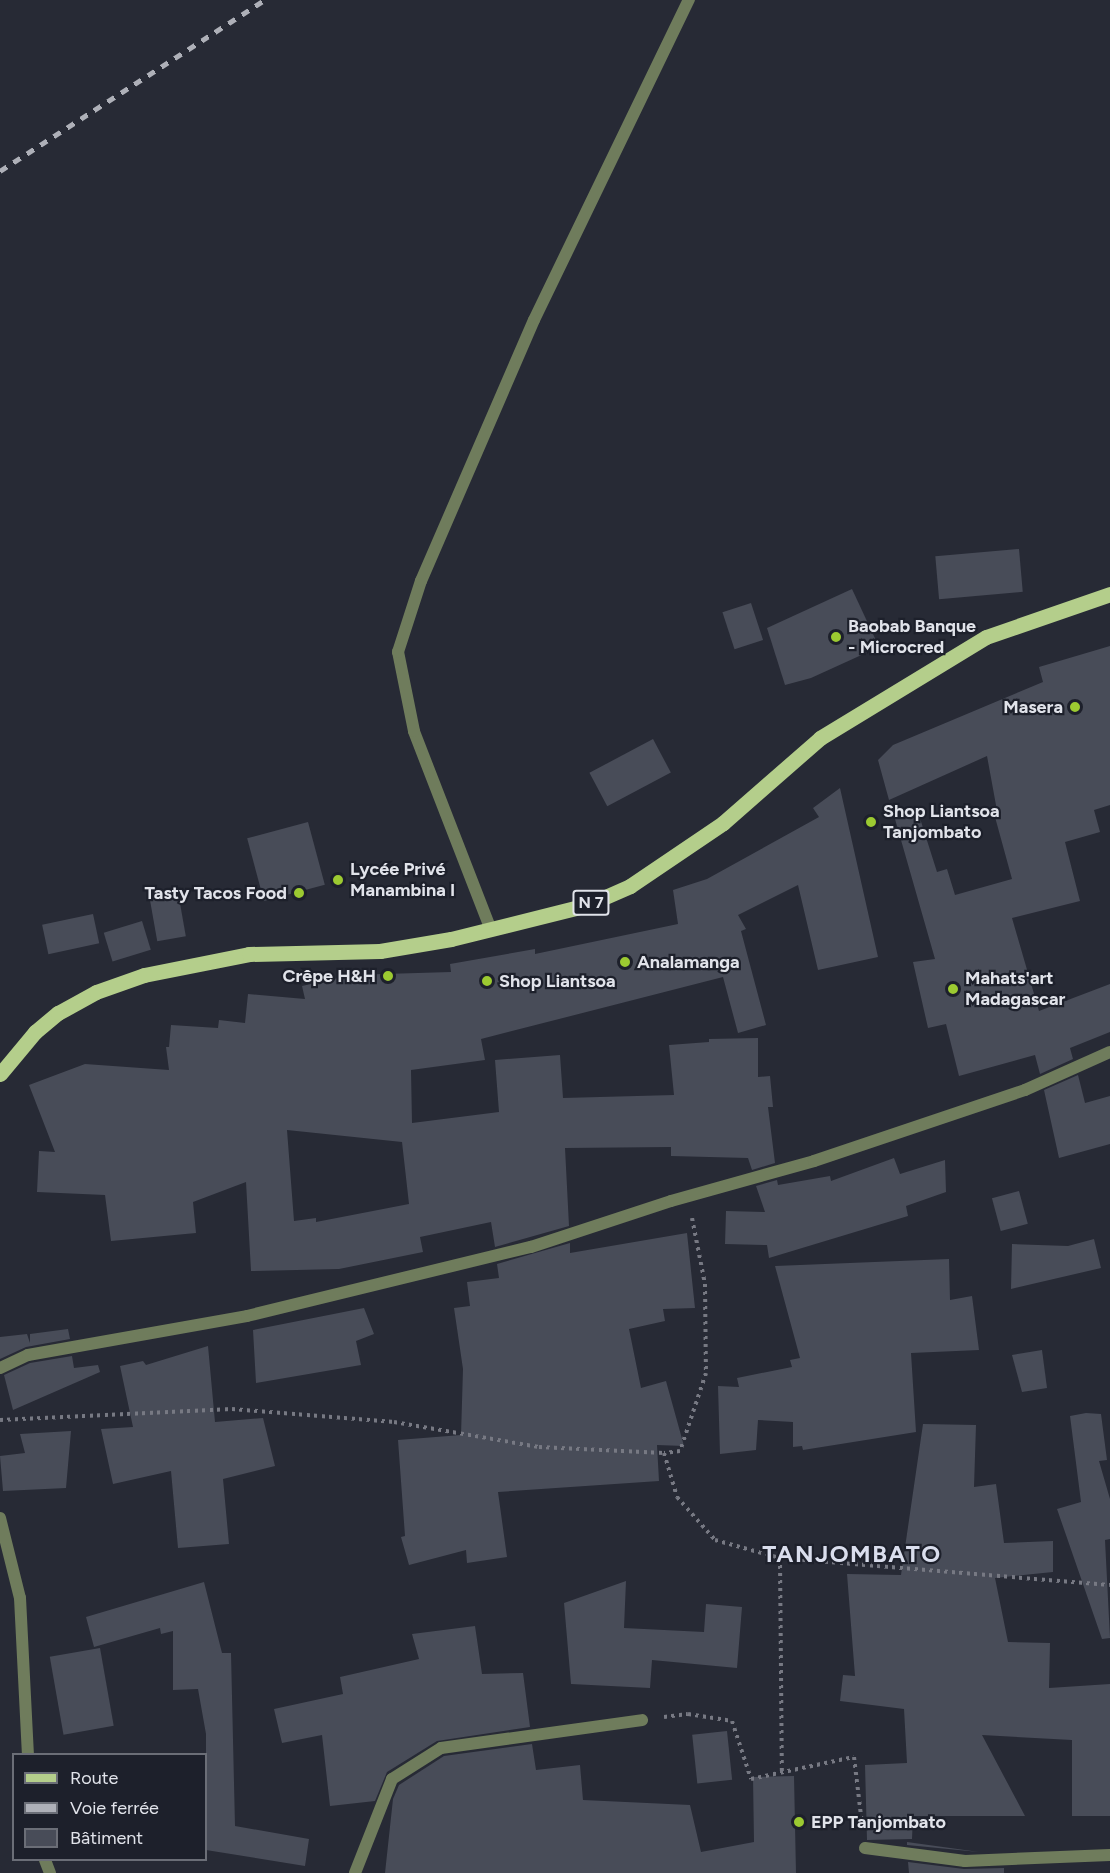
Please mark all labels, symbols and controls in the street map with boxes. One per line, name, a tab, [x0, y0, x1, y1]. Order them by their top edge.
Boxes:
place label: Baobab Banque - Microcred	[848, 616, 976, 658]
marker: Baobab Banque - Microcred	[829, 630, 843, 644]
place label: Masera	[1003, 696, 1063, 718]
marker: Masera	[1068, 700, 1082, 714]
place label: Shop Liantsoa Tanjombato	[883, 801, 1000, 844]
marker: Shop Liantsoa Tanjombato	[864, 815, 878, 829]
place label: Lycée Privé Manambina I	[350, 859, 455, 902]
marker: Lycée Privé Manambina I	[331, 873, 345, 887]
place label: Tasty Tacos Food	[144, 882, 287, 904]
marker: Tasty Tacos Food	[292, 886, 306, 900]
road number: N 7	[572, 890, 610, 916]
place label: Analamanga	[637, 951, 740, 973]
marker: Analamanga	[618, 955, 632, 969]
place label: Crêpe H&H	[282, 965, 376, 987]
place label: Mahats'art Madagascar	[965, 968, 1065, 1010]
marker: Crêpe H&H	[381, 969, 395, 983]
place label: Shop Liantsoa	[499, 970, 616, 992]
marker: Shop Liantsoa	[480, 974, 494, 988]
marker: Mahats'art Madagascar	[946, 982, 960, 996]
district label: TANJOMBATO	[762, 1540, 942, 1568]
legend	[12, 1753, 207, 1861]
text: Route	[70, 1767, 118, 1789]
text: Voie ferrée	[70, 1797, 159, 1819]
place label: EPP Tanjombato	[811, 1811, 946, 1833]
marker: EPP Tanjombato	[792, 1815, 806, 1829]
text: Bâtiment	[70, 1827, 143, 1849]

